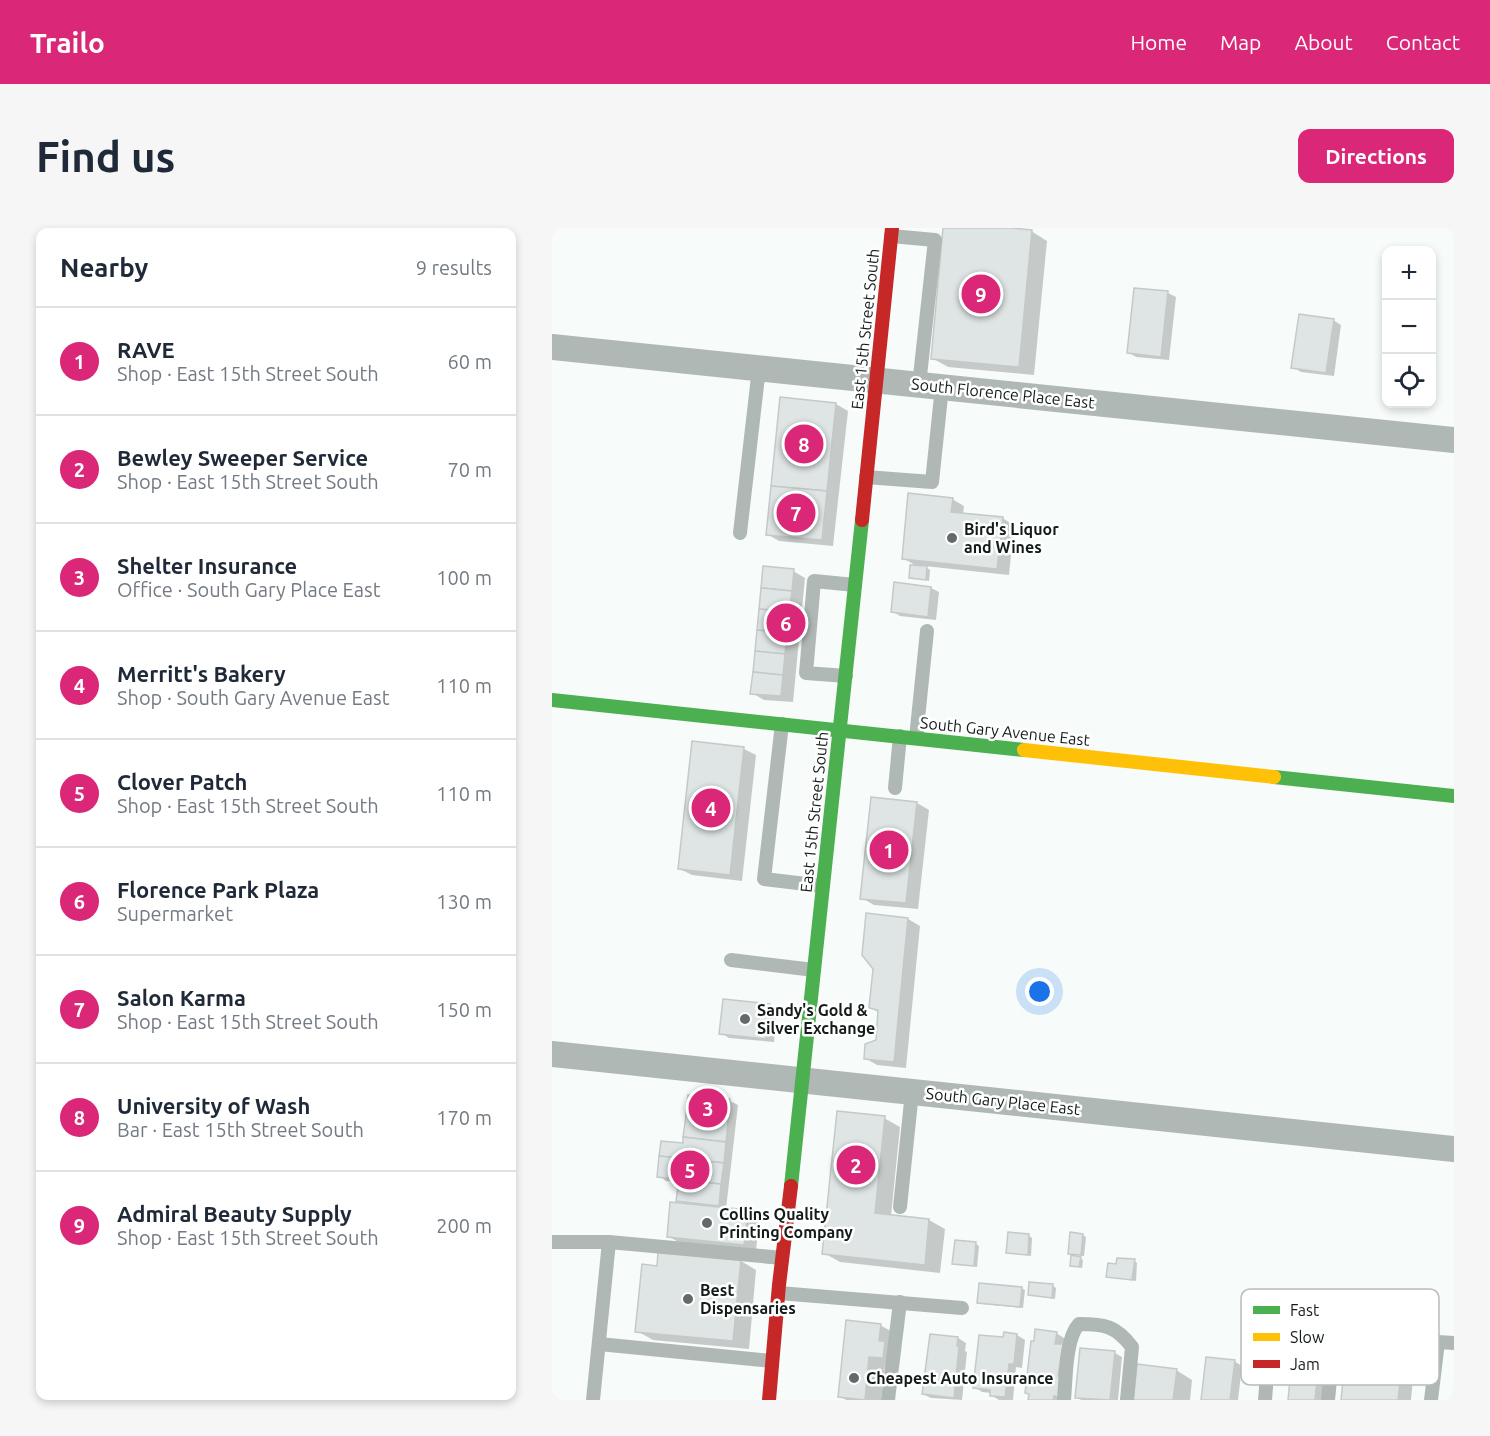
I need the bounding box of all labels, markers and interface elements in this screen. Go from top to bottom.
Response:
text: Trailo [30,27,105,58]
text: Home [1130,30,1187,54]
text: Map [1220,30,1261,54]
text: About [1294,30,1353,54]
text: Contact [1386,30,1460,54]
button: Directions [1298,129,1454,183]
text: Find us [36,133,175,180]
map controls [1382,246,1436,408]
button: + [1382,246,1436,300]
street label: East 15th Street South [848,248,882,410]
text: Nearby [60,253,148,282]
text: 9 results [416,256,492,279]
pin: 9 [962,272,1000,316]
button: − [1382,300,1436,354]
text: RAVE [117,337,175,362]
text: 1 [74,350,85,373]
text: 60 m [448,350,492,373]
button: locate [1382,354,1436,408]
text: Shop · East 15th Street South [117,362,379,385]
street label: South Florence Place East [910,374,1096,412]
pin: 8 [784,422,824,466]
text: Bewley Sweeper Service [117,445,368,470]
text: 2 [74,458,85,481]
text: 70 m [448,458,492,481]
text: Shop · East 15th Street South [117,470,379,493]
pin: 7 [776,490,816,536]
place label: Bird's Liquor and Wines [964,520,1059,556]
marker: Bird's Liquor and Wines [945,531,959,545]
text: Shelter Insurance [117,553,297,578]
text: 3 [74,566,85,589]
text: 100 m [436,566,492,589]
text: Office · South Gary Place East [117,578,381,601]
pin: 6 [766,600,806,646]
text: Merritt's Bakery [117,661,286,686]
text: 4 [74,674,85,697]
text: 110 m [436,674,492,697]
text: Shop · South Gary Avenue East [117,686,390,709]
street label: South Gary Avenue East [919,713,1091,749]
street label: East 15th Street South [797,731,831,893]
text: Clover Patch [117,769,248,794]
text: 5 [74,782,85,805]
text: 110 m [436,782,492,805]
pin: 4 [692,786,730,830]
text: Shop · East 15th Street South [117,794,379,817]
pin: 1 [870,828,908,872]
text: Florence Park Plaza [117,877,319,902]
text: 6 [74,890,85,913]
text: 130 m [436,890,492,913]
text: Supermarket [117,902,233,925]
your location [1025,977,1054,1006]
text: Salon Karma [117,985,246,1010]
text: 7 [74,998,85,1021]
text: 150 m [436,998,492,1021]
place label: Sandy's Gold & Silver Exchange [757,1001,875,1037]
text: Shop · East 15th Street South [117,1010,379,1033]
marker: Sandy's Gold & Silver Exchange [738,1012,752,1026]
street label: South Gary Place East [925,1084,1082,1118]
pin: 3 [688,1086,728,1130]
text: University of Wash [117,1093,310,1118]
text: 8 [74,1106,85,1129]
text: 170 m [436,1106,492,1129]
text: Bar · East 15th Street South [117,1118,364,1141]
pin: 2 [836,1142,876,1188]
pin: 5 [670,1148,710,1192]
text: Admiral Beauty Supply [117,1201,352,1226]
place label: Collins Quality Printing Company [719,1205,853,1241]
text: 9 [74,1214,85,1237]
text: 200 m [436,1214,492,1237]
marker: Collins Quality Printing Company [700,1216,714,1230]
text: Shop · East 15th Street South [117,1226,379,1249]
place label: Best Dispensaries [700,1281,796,1317]
legend [1241,1289,1439,1385]
marker: Best Dispensaries [681,1292,695,1306]
text: Fast [1290,1301,1320,1319]
text: Slow [1290,1328,1325,1346]
text: Jam [1290,1355,1320,1373]
place label: Cheapest Auto Insurance [866,1369,1054,1387]
marker: Cheapest Auto Insurance [847,1371,861,1385]

